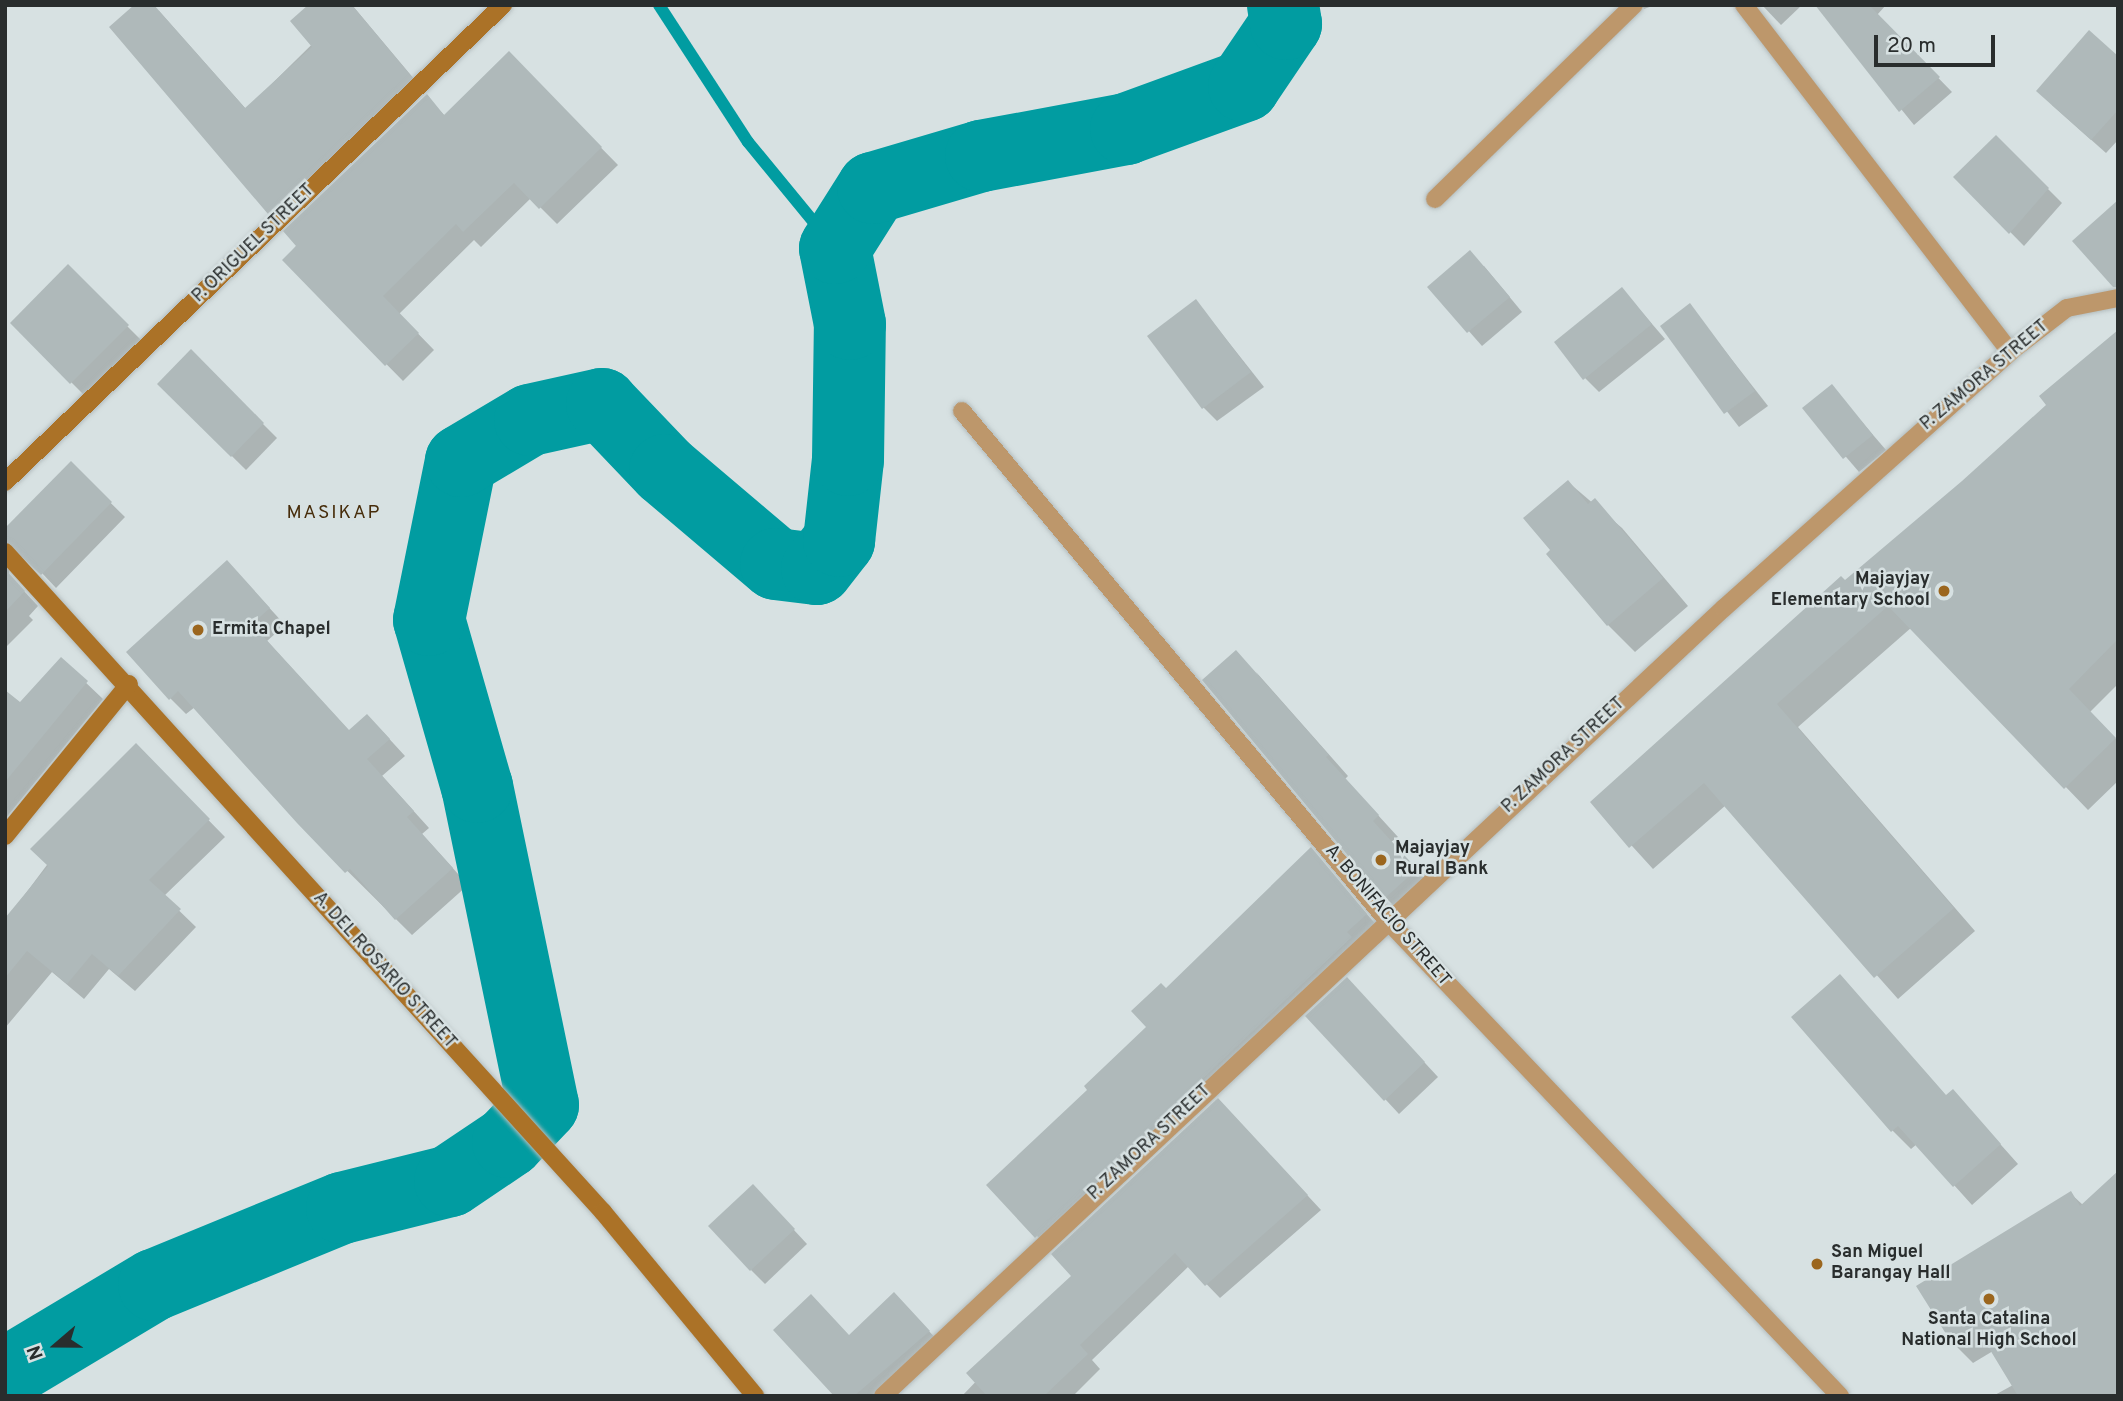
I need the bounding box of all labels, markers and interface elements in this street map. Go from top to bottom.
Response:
scale bar [1878,21,1999,65]
text: 20 m [1887,33,1936,60]
street label: P. ORIGUEL STREET [188,180,320,308]
street label: P. ZAMORA STREET [1916,316,2054,436]
district label: MASIKAP [287,503,381,525]
place label: Majayjay Elementary School [1771,570,1930,612]
marker: Majayjay Elementary School [1936,583,1952,599]
place label: Ermita Chapel [212,619,331,641]
marker: Ermita Chapel [190,622,206,638]
street label: P. ZAMORA STREET [1498,693,1630,819]
place label: Majayjay Rural Bank [1395,839,1488,882]
street label: A. BONIFACIO STREET [1320,841,1454,991]
marker: Majayjay Rural Bank [1373,852,1389,868]
street label: A. DEL ROSARIO STREET [308,888,460,1054]
street label: P. ZAMORA STREET [1084,1080,1216,1206]
place label: San Miguel Barangay Hall [1831,1243,1950,1286]
marker: San Miguel Barangay Hall [1809,1256,1825,1272]
marker: Santa Catalina National High School [1981,1291,1997,1307]
north arrow [21,1310,91,1380]
place label: Santa Catalina National High School [1901,1310,2077,1352]
text: N [23,1342,50,1363]

